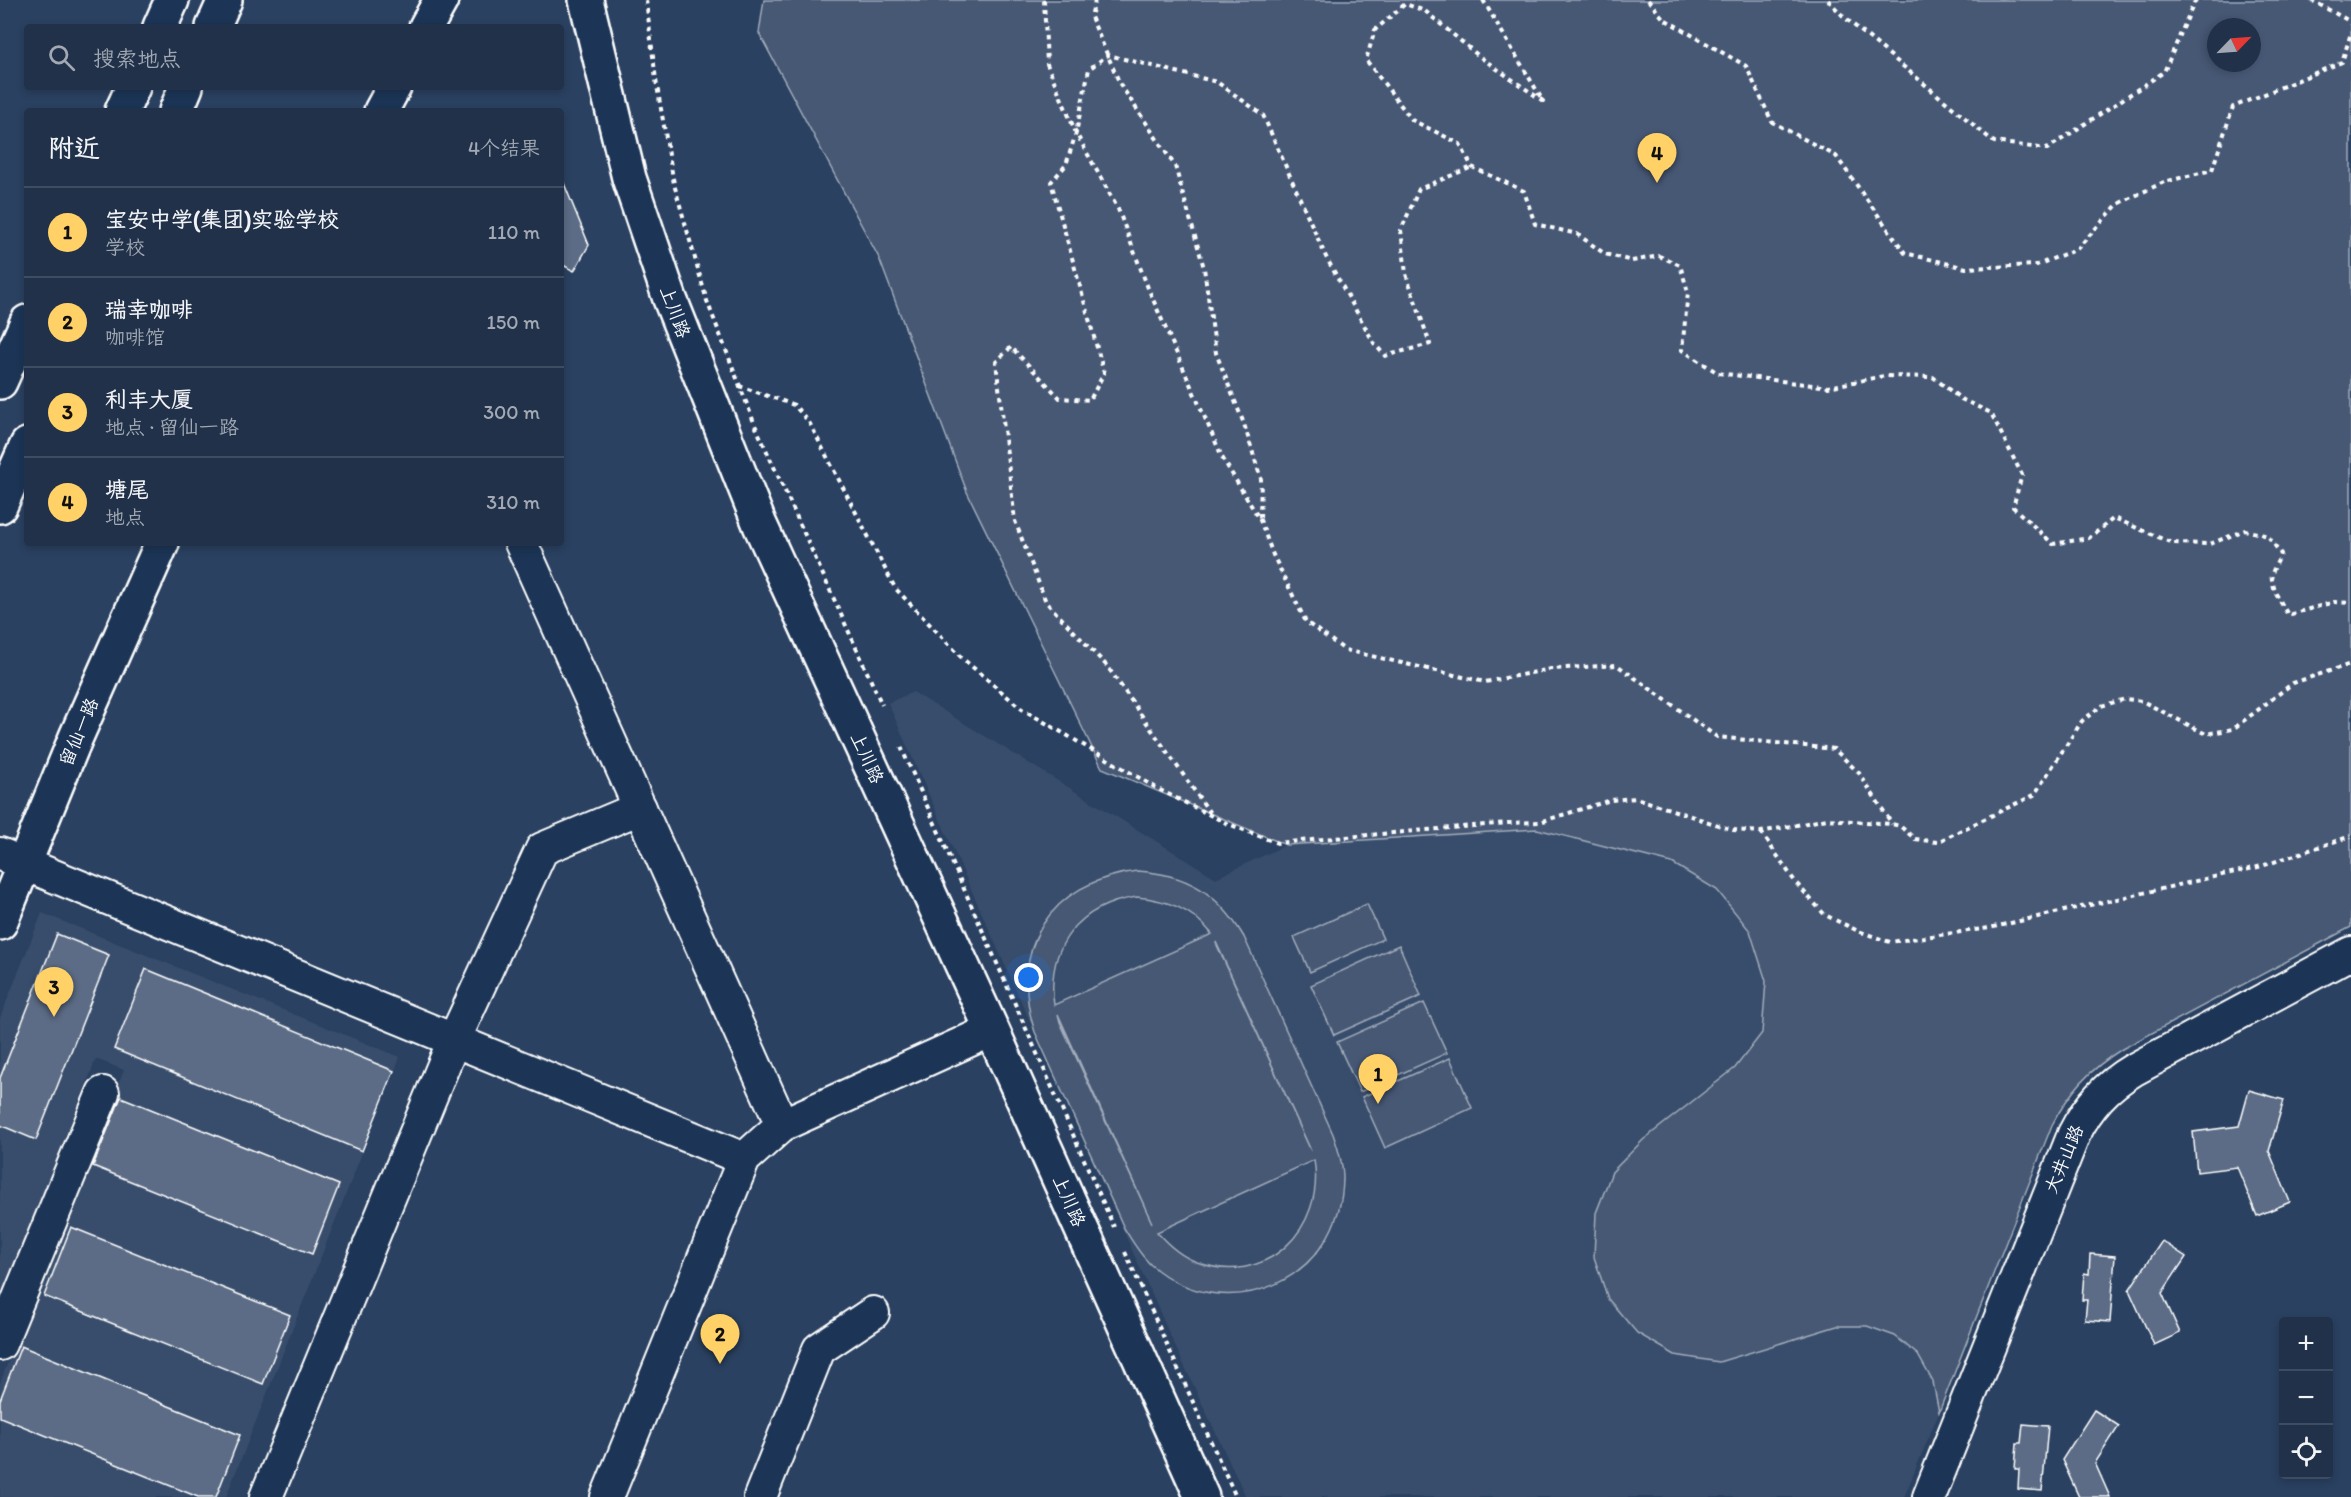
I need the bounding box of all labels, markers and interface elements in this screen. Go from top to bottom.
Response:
north arrow [2207,18,2261,72]
search box [24,24,564,90]
icon: search [45,41,78,74]
text: 搜索地点 [93,45,181,72]
text: 附近 [48,132,100,164]
pin: 4 [1638,134,1676,183]
text: 4个结果 [468,136,540,160]
text: 宝安中学(集团)实验学校 [105,206,339,233]
text: 1 [63,220,72,244]
text: 110 m [488,220,540,244]
text: 学校 [105,235,145,259]
street label: 上川路 [655,283,695,341]
text: 瑞幸咖啡 [105,296,193,323]
text: 2 [62,310,73,334]
text: 150 m [487,310,540,334]
text: 咖啡馆 [105,325,165,349]
text: 利丰大厦 [105,386,193,413]
text: 3 [62,400,73,424]
text: 300 m [483,400,540,424]
text: 地点 · 留仙一路 [105,415,239,439]
text: 塘尾 [105,476,149,503]
text: 4 [61,490,74,514]
text: 310 m [486,490,540,514]
text: 地点 [105,505,145,529]
street label: 留仙一路 [55,695,103,769]
street label: 上川路 [846,729,888,787]
your location [1014,963,1043,992]
pin: 3 [34,968,74,1017]
pin: 1 [1358,1054,1398,1104]
street label: 大井山路 [2040,1122,2088,1196]
street label: 上川路 [1048,1172,1090,1230]
pin: 2 [700,1314,740,1364]
map controls [2279,1317,2333,1479]
button: + [2279,1317,2333,1371]
button: − [2279,1371,2333,1425]
button: locate [2279,1425,2333,1479]

